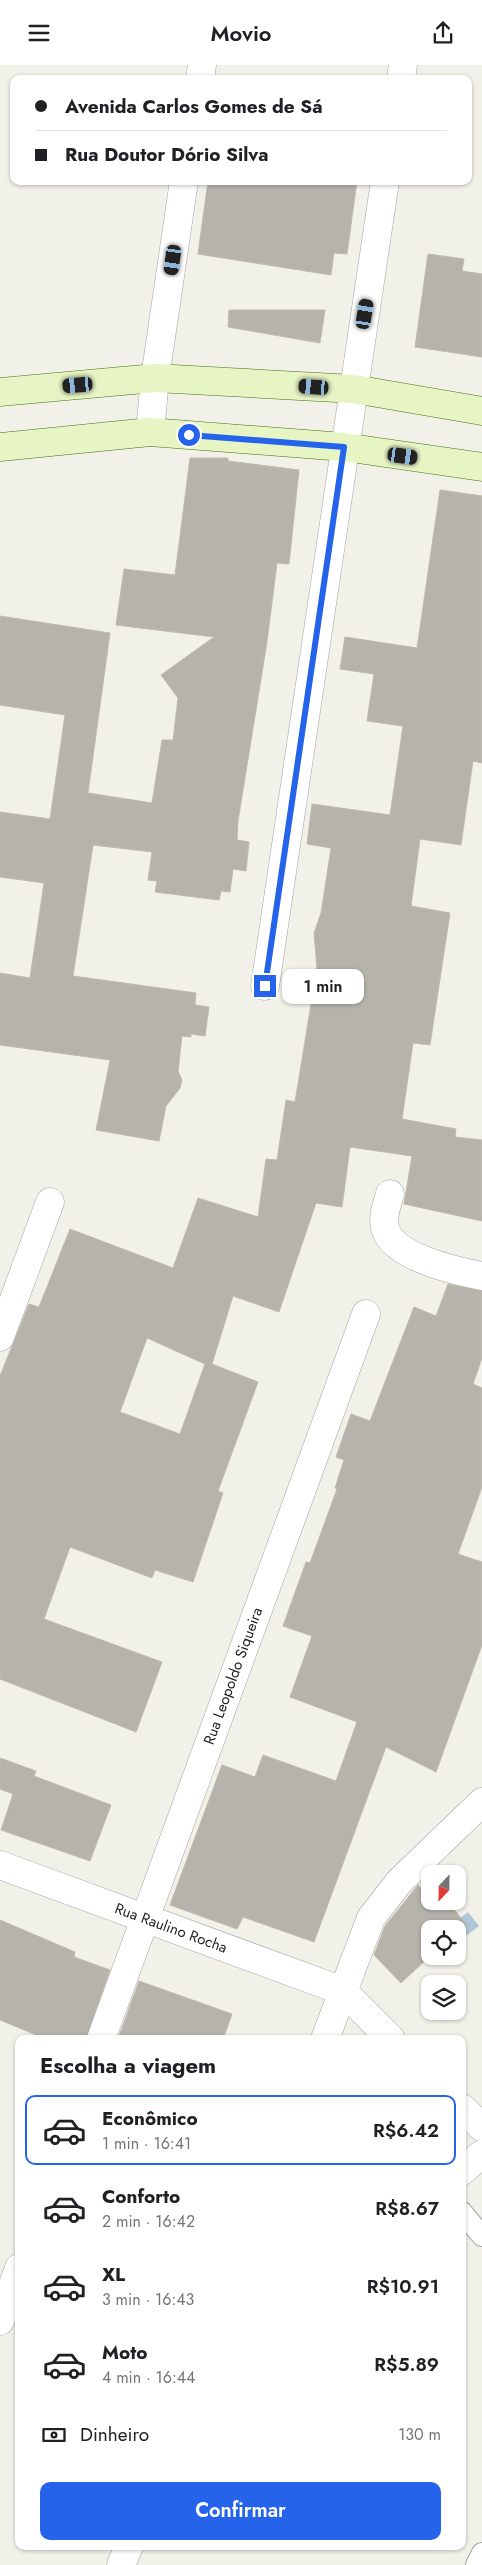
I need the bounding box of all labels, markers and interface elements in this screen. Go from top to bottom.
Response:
text: Movio [210,17,272,49]
icon: menu [25,19,53,47]
icon: share [429,19,457,47]
text: Avenida Carlos Gomes de Sá [65,93,323,120]
text: Rua Doutor Dório Silva [65,141,269,168]
car [163,244,182,276]
car [355,298,374,330]
car [62,376,93,394]
car [298,378,329,396]
route start [178,424,200,446]
car [387,446,418,466]
callout: 1 min [282,969,365,1003]
route end [254,975,276,997]
text: 1 min [304,975,342,998]
street label: Rua Leopoldo Siqueira [198,1604,268,1748]
north arrow [421,1865,466,1910]
map controls [421,1865,466,2020]
street label: Rua Raulino Rocha [112,1897,230,1959]
button: locate [421,1920,466,1965]
button: layers [421,1975,466,2020]
text: Escolha a viagem [40,2049,216,2081]
text: Econômico [102,2105,198,2132]
icon: car [42,2108,87,2153]
text: R$6.42 [373,2117,439,2144]
text: 1 min · 16:41 [102,2132,191,2155]
text: Conforto [102,2183,180,2210]
icon: car [42,2186,87,2231]
text: R$8.67 [375,2195,439,2222]
text: 2 min · 16:42 [102,2210,195,2233]
text: XL [102,2261,125,2288]
icon: car [42,2264,87,2309]
text: R$10.91 [367,2273,439,2300]
text: 3 min · 16:43 [102,2288,194,2311]
text: Moto [102,2339,147,2366]
icon: car [42,2342,87,2387]
text: R$5.89 [374,2351,439,2378]
text: 4 min · 16:44 [102,2366,195,2389]
icon: cash [40,2421,68,2449]
text: Dinheiro [80,2421,149,2448]
text: 130 m [398,2423,441,2446]
button: Confirmar [40,2482,441,2540]

